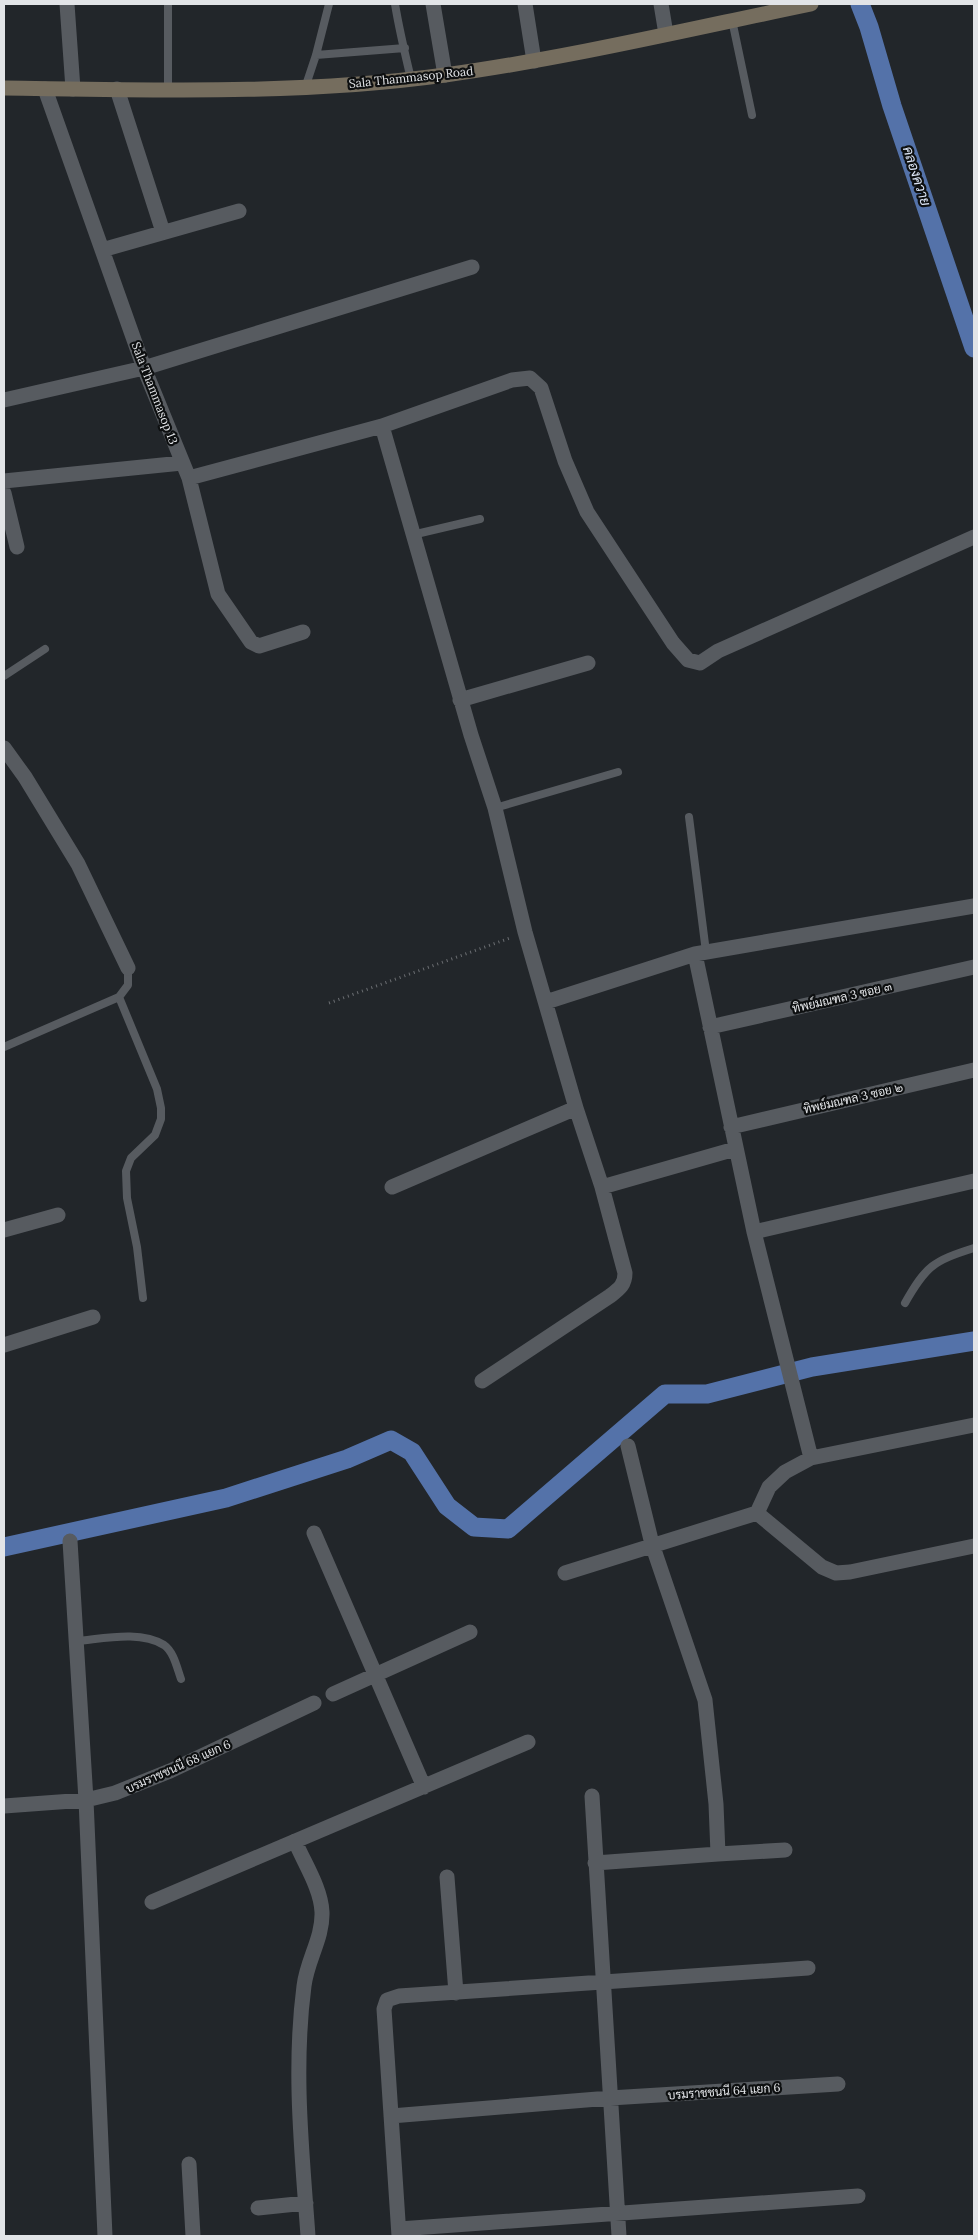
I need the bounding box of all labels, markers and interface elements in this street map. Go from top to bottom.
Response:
street label: Sala Thammasop Road [348,63,474,91]
water label: คลองควาย [899,144,935,208]
street label: Sala Thammasop 13 [129,340,182,447]
street label: ทิพย์มณฑล 3 ซอย ๓ [791,978,893,1016]
street label: ทิพย์มณฑล 3 ซอย ๒ [802,1079,904,1117]
street label: บรมราชชนนี 68 แยก 6 [123,1736,233,1796]
street label: บรมราชชนนี 64 แยก 6 [667,2080,781,2102]

